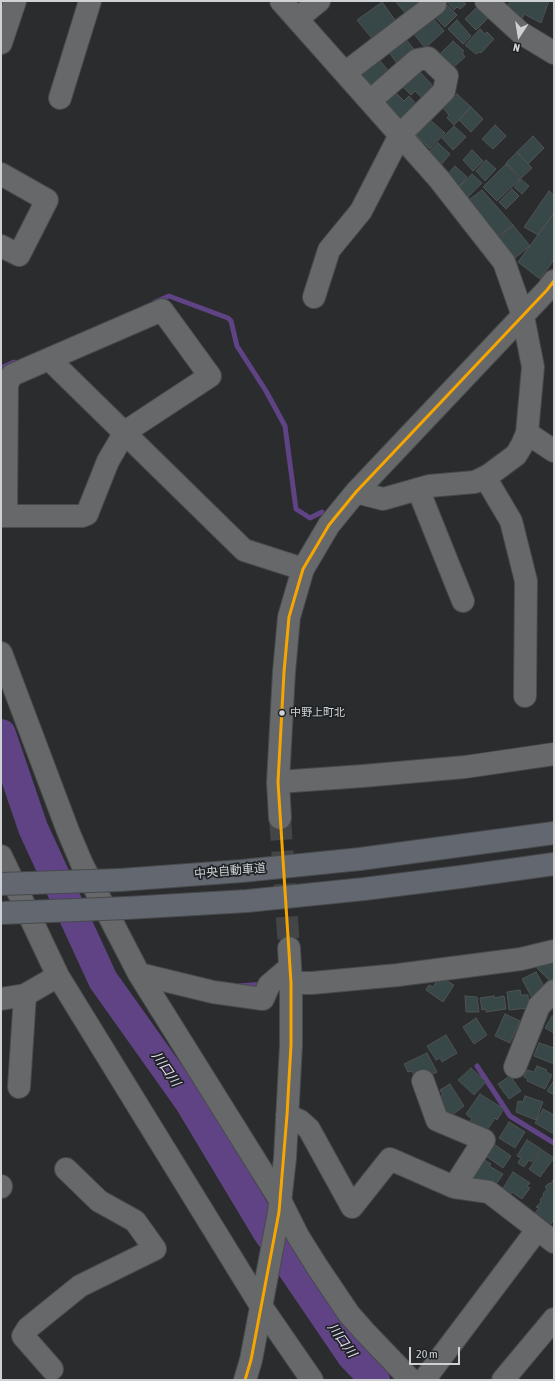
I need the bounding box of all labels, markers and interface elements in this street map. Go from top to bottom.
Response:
north arrow [499,16,539,56]
text: N [512,41,521,54]
place label: 中野上町北 [290,706,345,720]
marker: 中野上町北 [277,708,287,718]
street label: 中央自動車道 [194,861,266,881]
water label: 川口川 [148,1049,184,1089]
water label: 川口川 [324,1320,360,1360]
scale bar [411,1339,462,1365]
text: 20 m [416,1347,438,1361]

